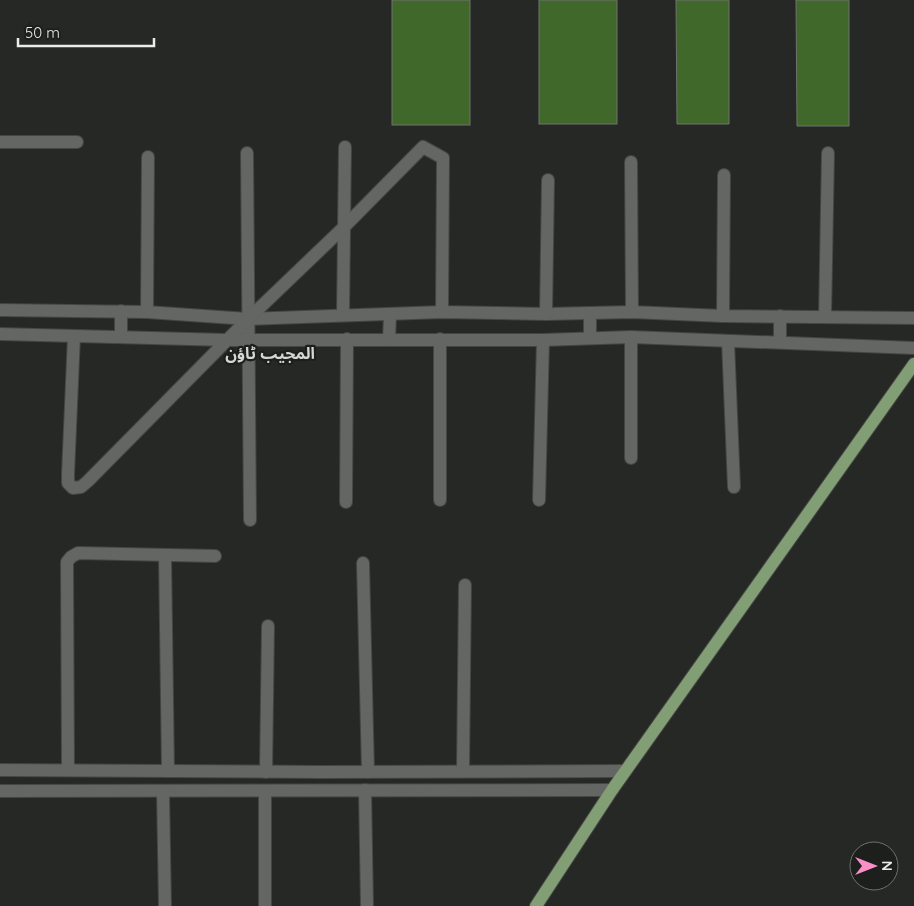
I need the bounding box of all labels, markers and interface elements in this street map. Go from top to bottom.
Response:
scale bar [18,15,154,47]
text: 50 m [25,23,60,42]
district label: المجیب ٹاؤن [225,343,315,363]
north arrow [849,841,899,891]
text: N [878,861,896,871]

